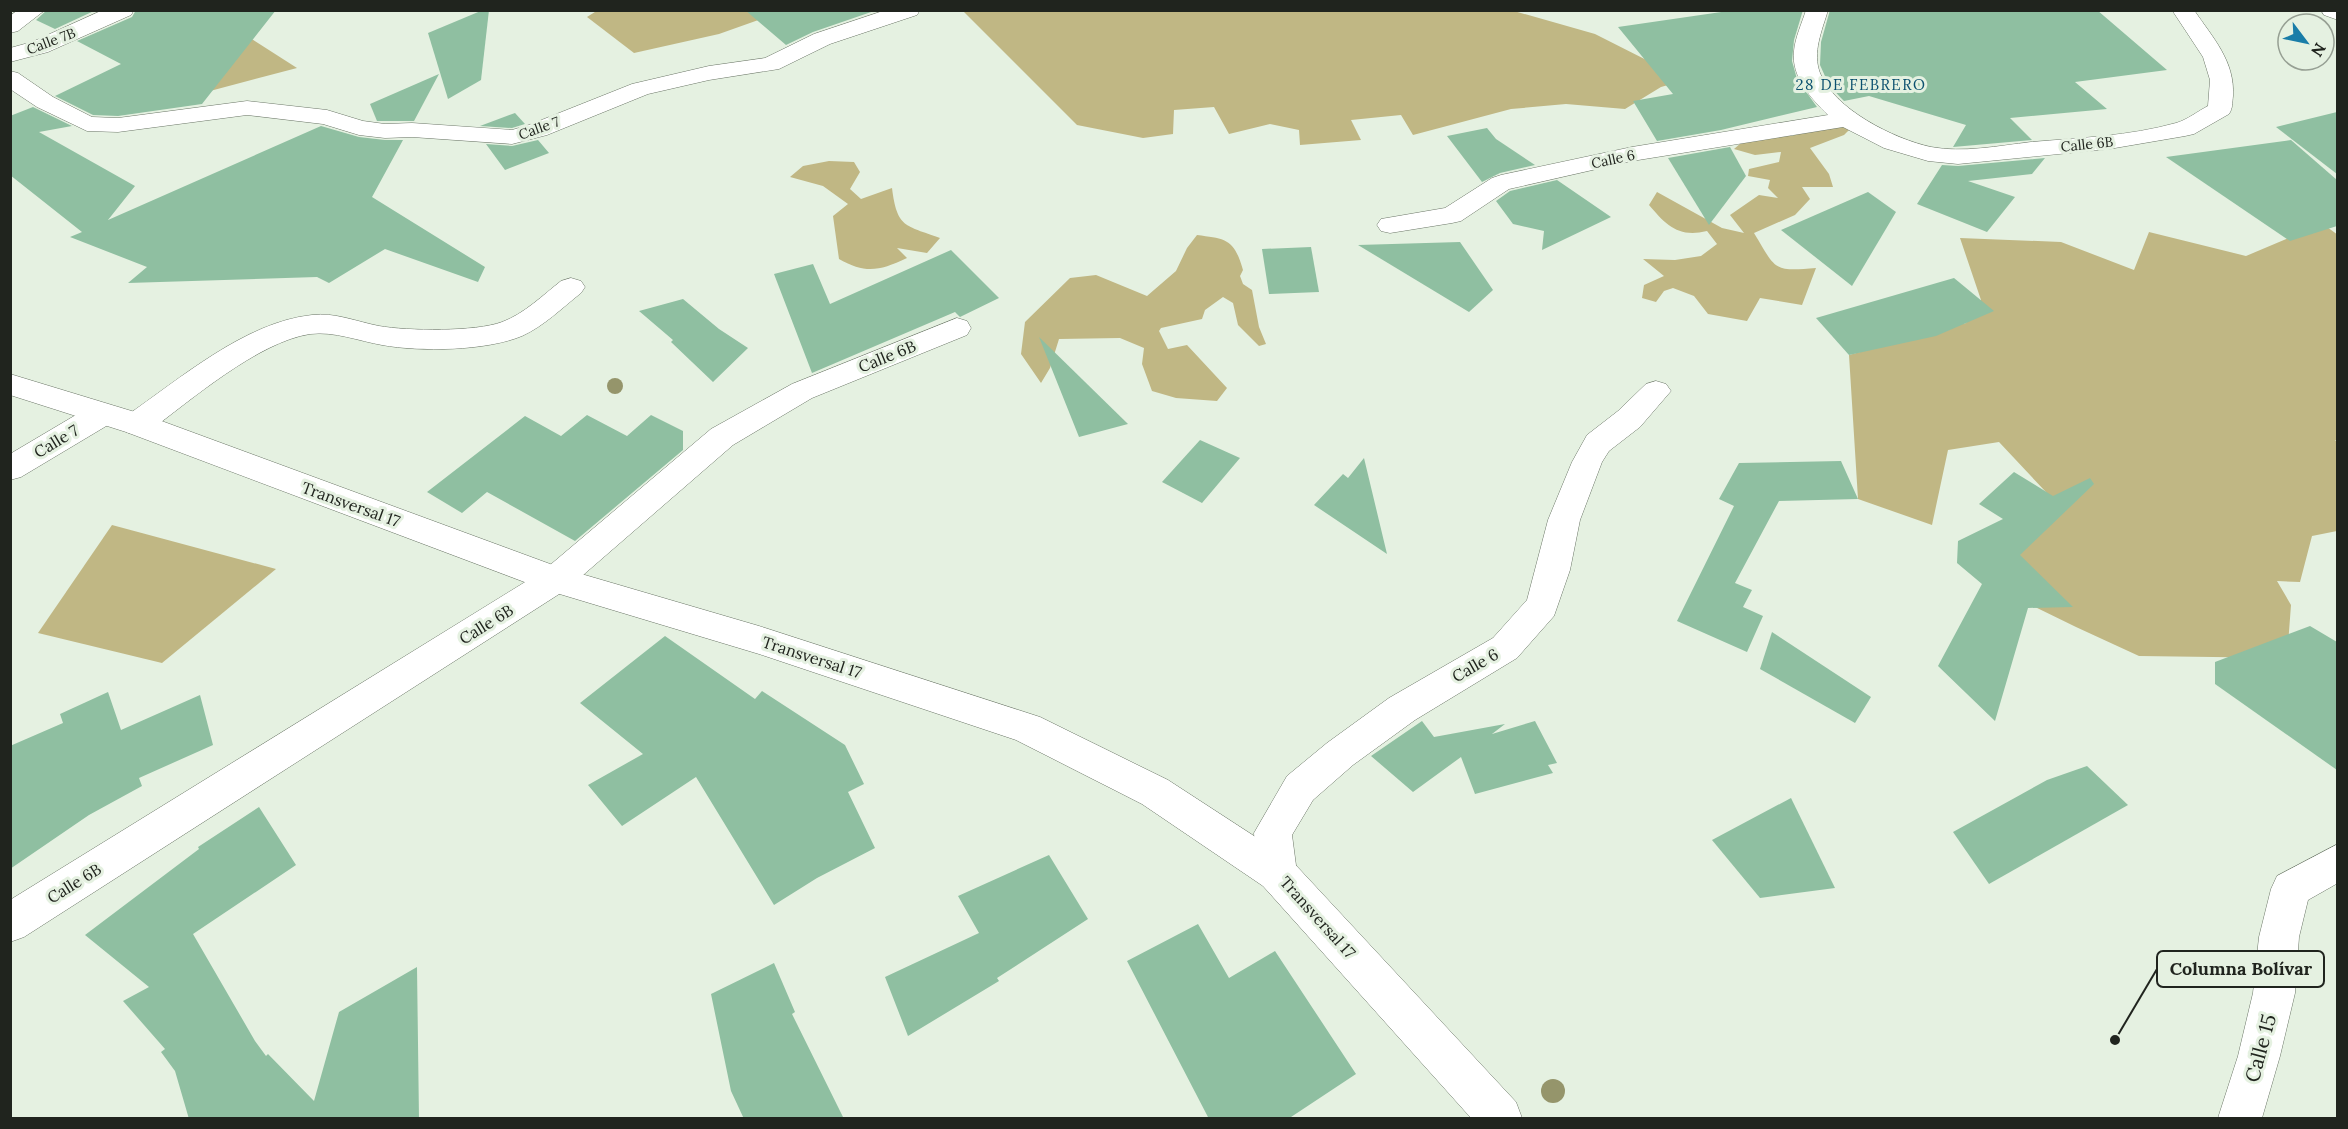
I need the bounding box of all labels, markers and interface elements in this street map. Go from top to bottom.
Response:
north arrow [2276,12,2336,72]
street label: Calle 7B [24,23,78,59]
text: N [2307,39,2330,60]
district label: 28 DE FEBRERO [1795,75,1927,94]
street label: Calle 7 [516,112,562,144]
street label: Calle 6B [2060,132,2114,156]
street label: Calle 6 [1590,146,1636,172]
street label: Calle 6B [855,335,919,377]
street label: Calle 7 [30,420,82,462]
street label: Transversal 17 [299,477,404,531]
street label: Calle 6B [455,600,517,648]
street label: Transversal 17 [760,632,865,683]
street label: Calle 6 [1448,644,1502,686]
street label: Calle 6B [43,859,105,907]
street label: Transversal 17 [1276,872,1360,963]
callout: Columna Bolívar [2157,951,2324,987]
text: Columna Bolívar [2170,957,2313,980]
street label: Calle 15 [2239,1011,2281,1085]

